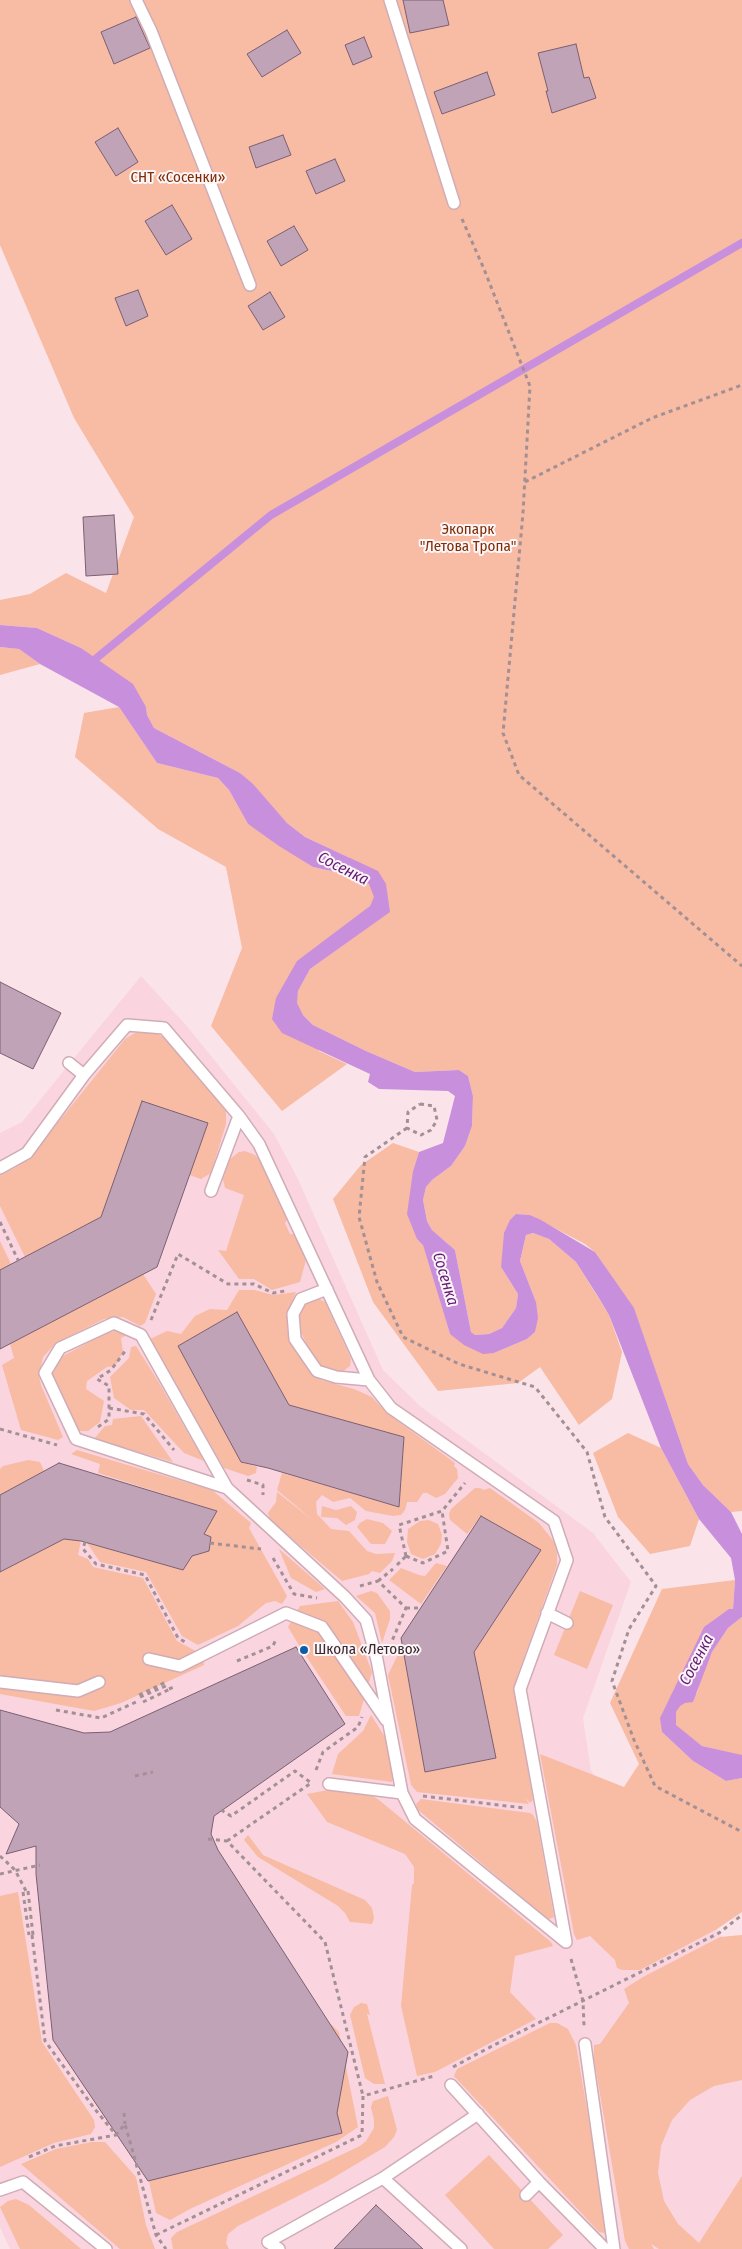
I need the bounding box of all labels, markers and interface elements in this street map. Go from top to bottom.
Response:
park label: СНТ «Сосенки» [130,169,226,187]
park label: Экопарк "Летова Тропа" [420,521,516,556]
water label: Сосенка [314,848,372,890]
water label: Сосенка [428,1250,462,1308]
water label: Сосенка [676,1631,718,1689]
place label: Школа «Летово» [314,1641,420,1659]
marker: Школа «Летово» [298,1644,310,1656]

